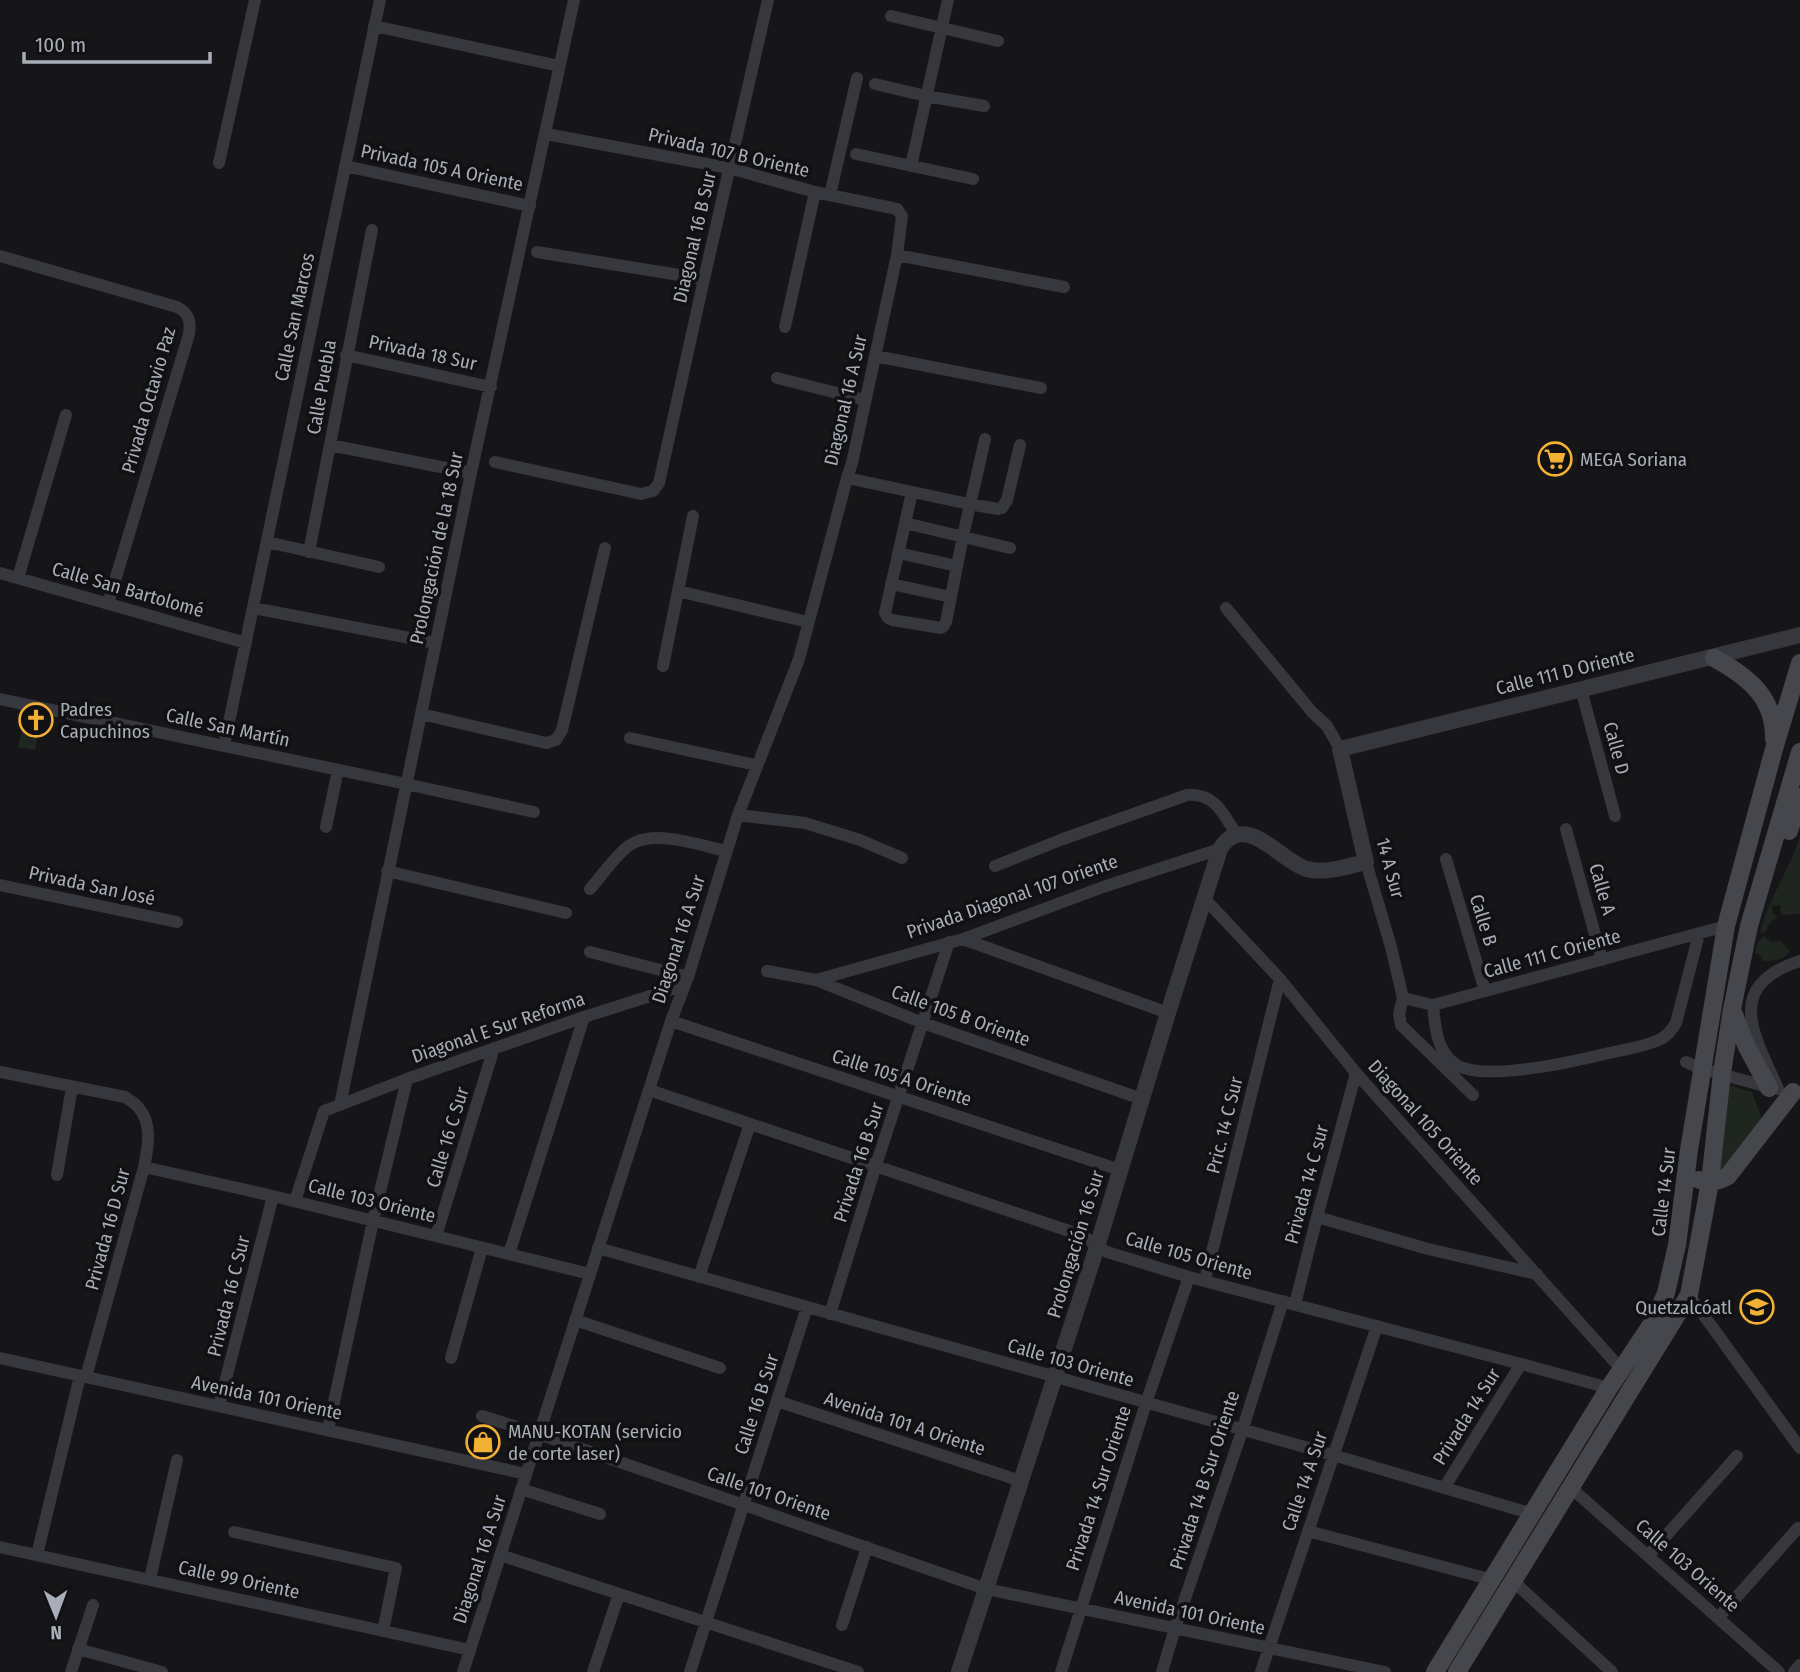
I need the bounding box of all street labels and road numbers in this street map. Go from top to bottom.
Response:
street label: Privada 107 B Oriente [646,123,812,182]
street label: Privada 105 A Oriente [359,139,525,196]
street label: Diagonal 16 B Sur [668,169,721,305]
street label: Calle San Marcos [270,251,319,383]
street label: Privada Octavio Paz [117,324,180,476]
street label: Privada 18 Sur [367,330,479,375]
street label: Diagonal 16 A Sur [819,332,872,468]
street label: Calle Puebla [302,338,341,436]
street label: Prolongación de la 18 Sur [405,450,468,646]
street label: Calle San Bartolomé [49,557,206,622]
street label: Calle 111 D Oriente [1493,643,1637,700]
street label: Calle San Martín [164,703,292,752]
street label: Calle D [1598,719,1635,777]
street label: 14 A Sur [1371,835,1410,901]
street label: Privada Diagonal 107 Oriente [904,849,1121,943]
street label: Privada San José [27,861,157,910]
street label: Calle A [1584,861,1621,917]
street label: Diagonal 16 A Sur [647,872,710,1006]
street label: Calle B [1465,892,1502,949]
street label: Calle 111 C Oriente [1481,924,1623,983]
street label: Calle 105 B Oriente [888,980,1033,1051]
street label: Diagonal E Sur Reforma [409,987,588,1068]
street label: Calle 105 A Oriente [829,1044,975,1111]
street label: Diagonal 105 Oriente [1363,1055,1488,1190]
street label: Pric. 14 C Sur [1201,1074,1248,1176]
street label: Calle 16 C Sur [421,1084,474,1190]
street label: Privada 16 B Sur [828,1099,889,1225]
street label: Privada 14 C sur [1280,1122,1334,1246]
street label: Calle 14 Sur [1647,1146,1680,1238]
street label: Privada 16 D Sur [80,1165,135,1293]
street label: Prolongación 16 Sur [1042,1167,1109,1321]
street label: Calle 103 Oriente [306,1174,438,1227]
street label: Calle 105 Oriente [1123,1226,1255,1285]
street label: Privada 16 C Sur [202,1233,255,1359]
street label: Calle 103 Oriente [1005,1333,1137,1392]
street label: Calle 16 B Sur [729,1351,784,1457]
street label: Privada 14 Sur [1428,1363,1505,1469]
street label: Avenida 101 Oriente [190,1370,344,1425]
street label: Avenida 101 A Oriente [822,1387,988,1460]
street label: Privada 14 B Sur Oriente [1165,1388,1244,1573]
street label: Privada 14 Sur Oriente [1061,1403,1136,1574]
street label: Calle 14 A Sur [1277,1428,1332,1534]
street label: Calle 101 Oriente [704,1462,834,1525]
street label: Diagonal 16 A Sur [448,1492,511,1626]
street label: Calle 103 Oriente [1631,1514,1744,1617]
street label: Calle 99 Oriente [176,1555,302,1604]
street label: Avenida 101 Oriente [1113,1585,1267,1640]

